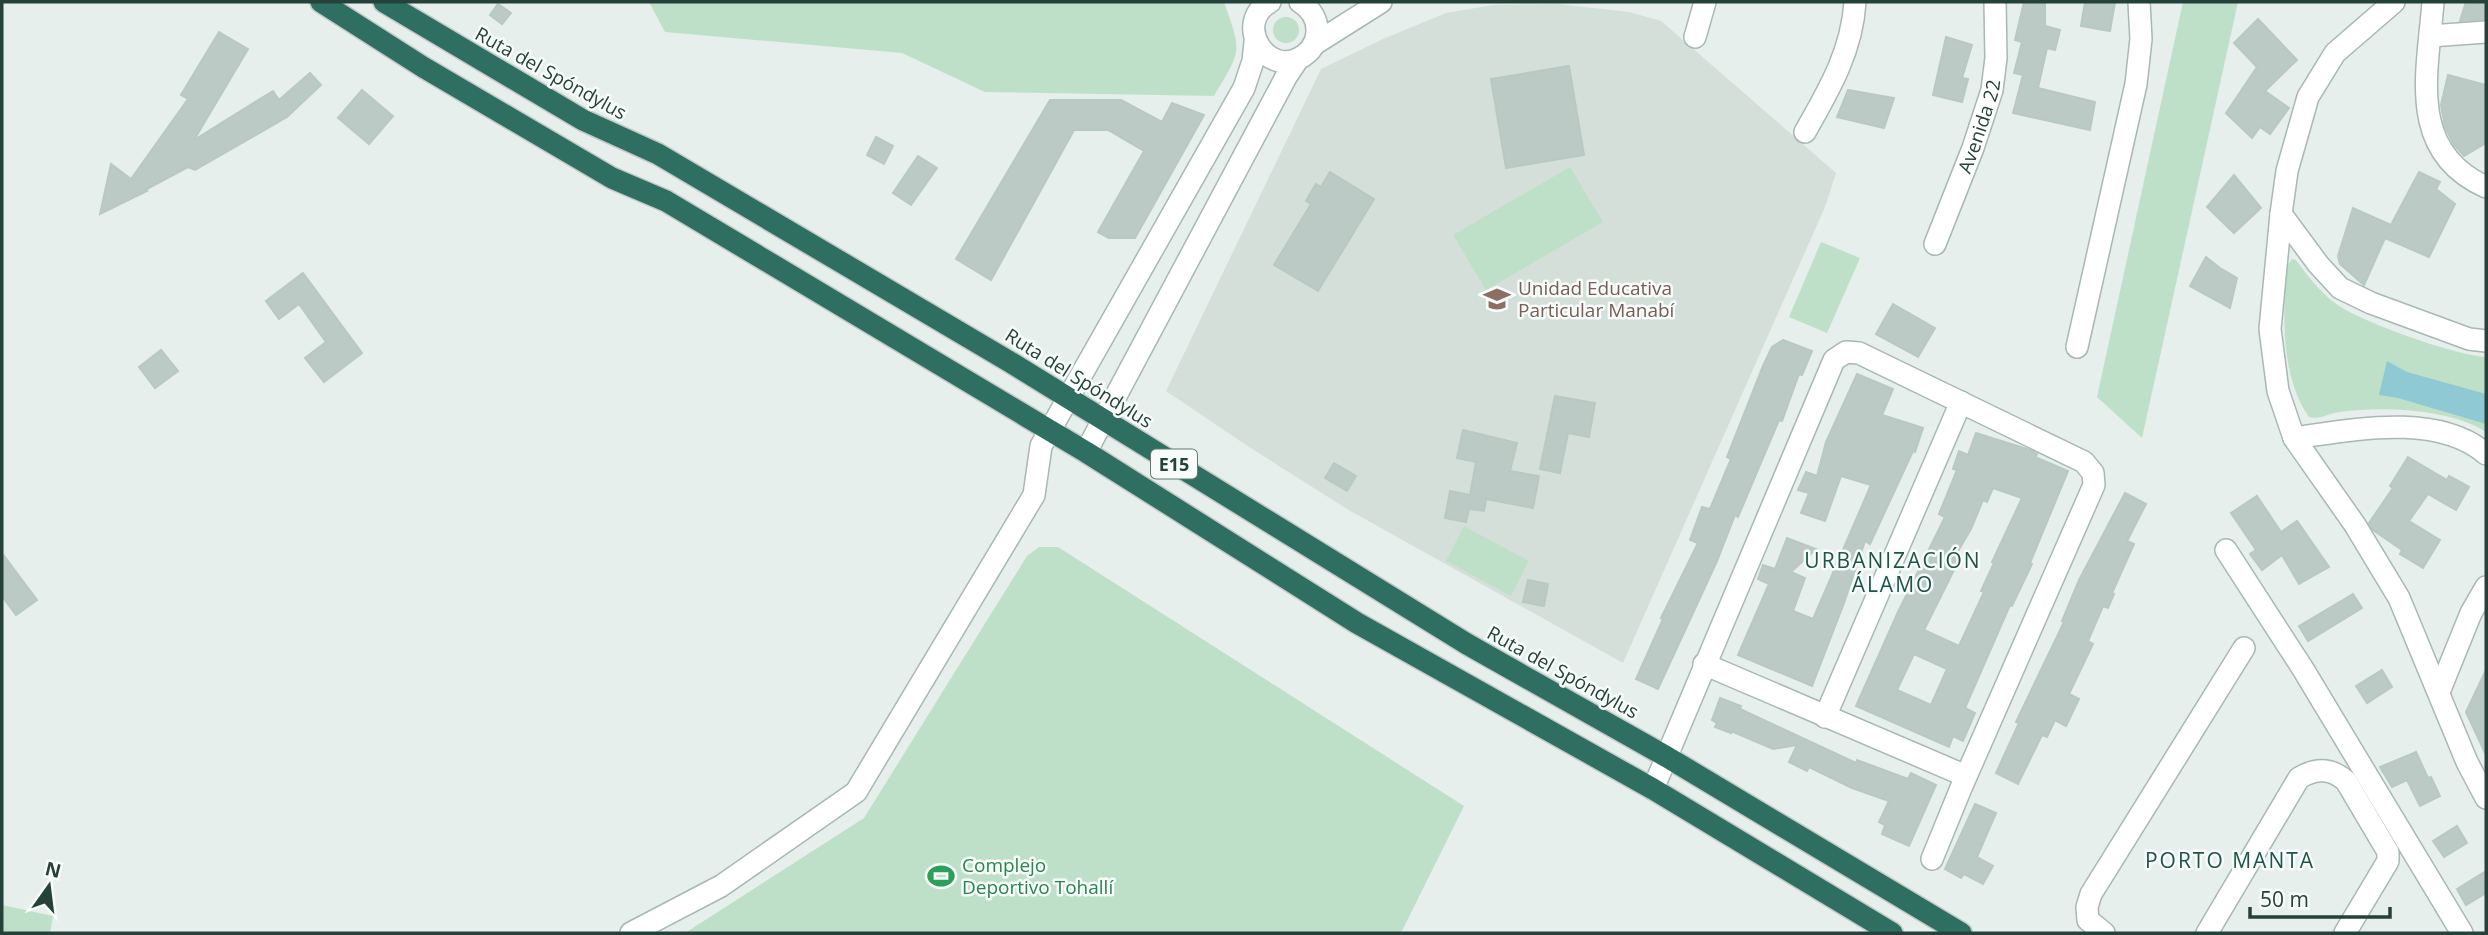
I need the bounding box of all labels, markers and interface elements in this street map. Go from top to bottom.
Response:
street label: Ruta del Spóndylus [471,21,631,125]
street label: Avenida 22 [1951,78,2006,177]
place label: Unidad Educativa Particular Manabí [1518,275,1676,323]
school or university icon: Unidad Educativa Particular Manabí [1482,284,1512,314]
street label: Ruta del Spóndylus [1000,322,1158,434]
road number: E15 [1151,450,1197,478]
district label: URBANIZACIÓN ÁLAMO [1804,546,1982,598]
street label: Ruta del Spóndylus [1483,620,1643,724]
district label: PORTO MANTA [2145,846,2315,874]
north arrow [14,851,84,921]
place label: Complejo Deportivo Tohallí [962,852,1114,900]
text: N [42,855,64,884]
sports icon: Complejo Deportivo Tohallí [926,861,956,891]
scale bar [2250,876,2390,920]
text: 50 m [2260,885,2309,913]

